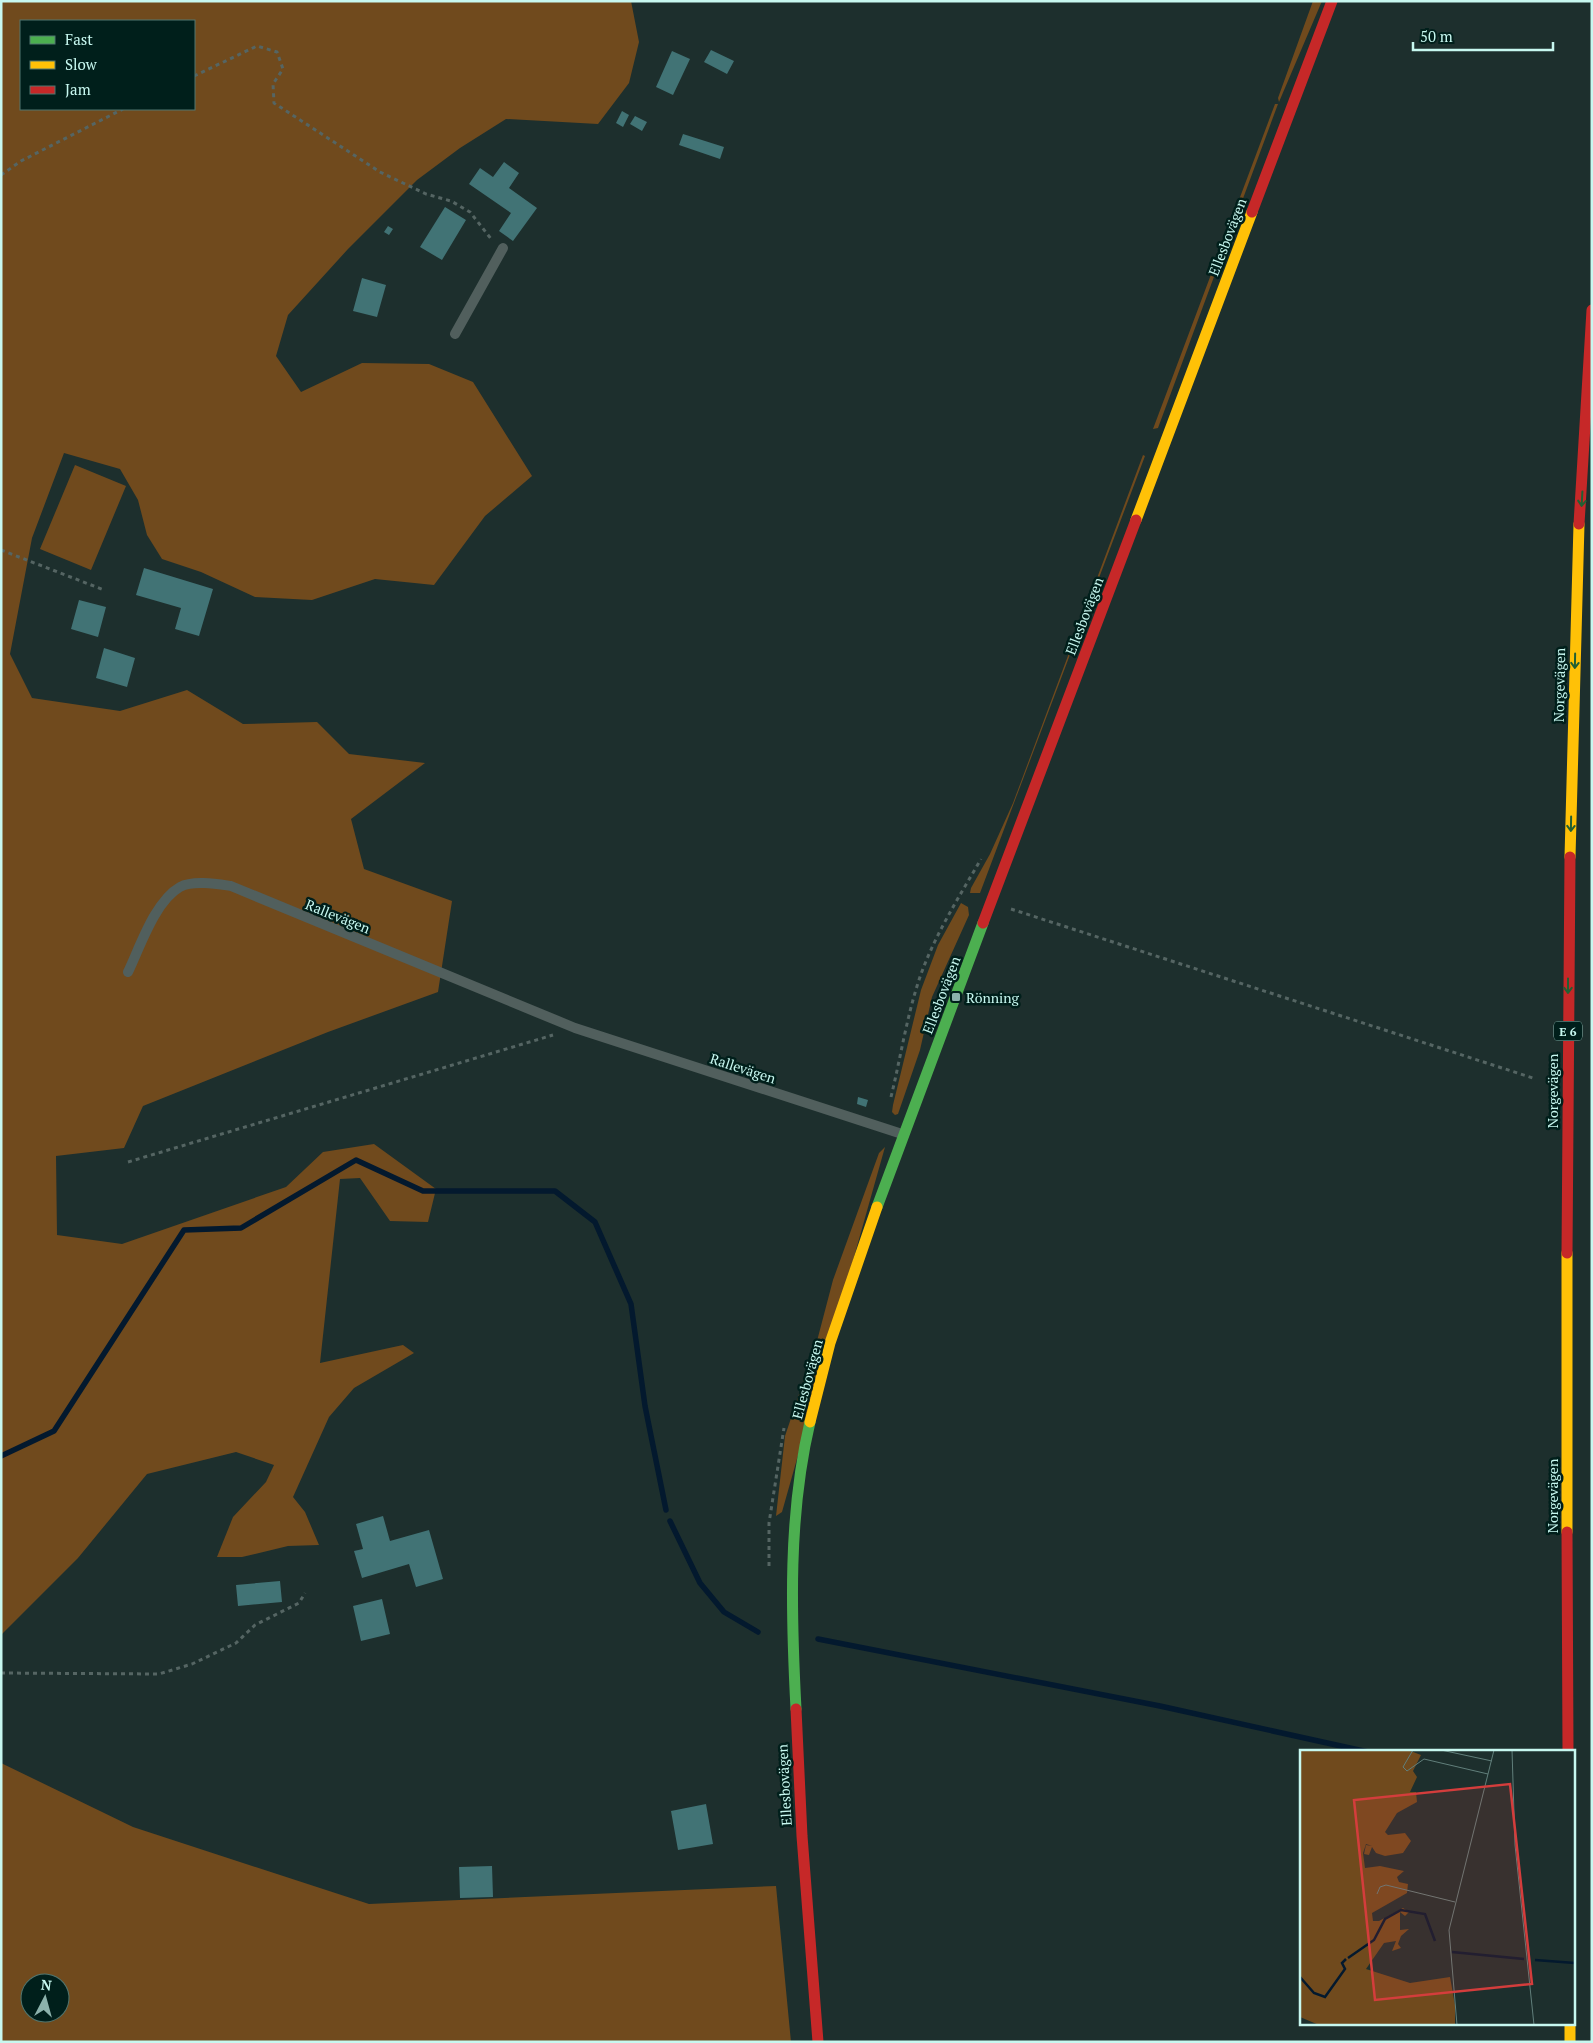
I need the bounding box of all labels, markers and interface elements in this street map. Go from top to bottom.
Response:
legend [20,20,195,110]
scale bar [1413,20,1553,52]
text: 50 m [1420,26,1453,46]
text: Fast [65,29,93,49]
text: Slow [65,54,98,74]
text: Jam [65,79,91,99]
street label: Ellesbovägen [1203,195,1251,279]
one-way arrow [1577,490,1586,506]
street label: Ellesbovägen [1060,574,1108,658]
street label: Norgevägen [1549,647,1569,722]
one-way arrow [1570,653,1579,669]
one-way arrow [1566,815,1576,831]
street label: Rallevägen [303,894,374,938]
street label: Ellesbovägen [917,953,965,1037]
one-way arrow [1563,978,1573,994]
place label: Rönning [966,988,1020,1007]
marker: Rönning [950,991,962,1003]
road number: E 6 [1554,1021,1582,1040]
street label: Rallevägen [708,1048,779,1088]
street label: Norgevägen [1543,1053,1562,1128]
street label: Ellesbovägen [787,1336,827,1421]
street label: Norgevägen [1543,1458,1562,1533]
street label: Ellesbovägen [772,1743,796,1826]
inset map [1300,1750,1576,2026]
north arrow [20,1973,70,2023]
text: N [40,1975,53,1995]

